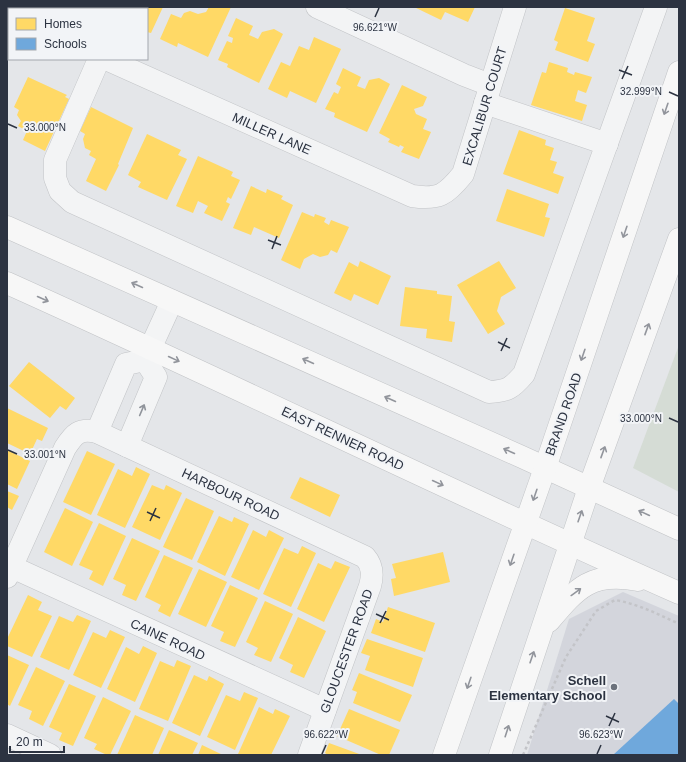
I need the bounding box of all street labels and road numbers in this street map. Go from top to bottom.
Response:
street label: EXCALIBUR COURT [459,45,510,167]
street label: MILLER LANE [230,109,314,158]
street label: BRAND ROAD [542,371,585,458]
street label: EAST RENNER ROAD [279,403,406,473]
street label: HARBOUR ROAD [179,465,282,524]
street label: GLOUCESTER ROAD [317,587,376,715]
street label: CAINE ROAD [128,616,208,663]

